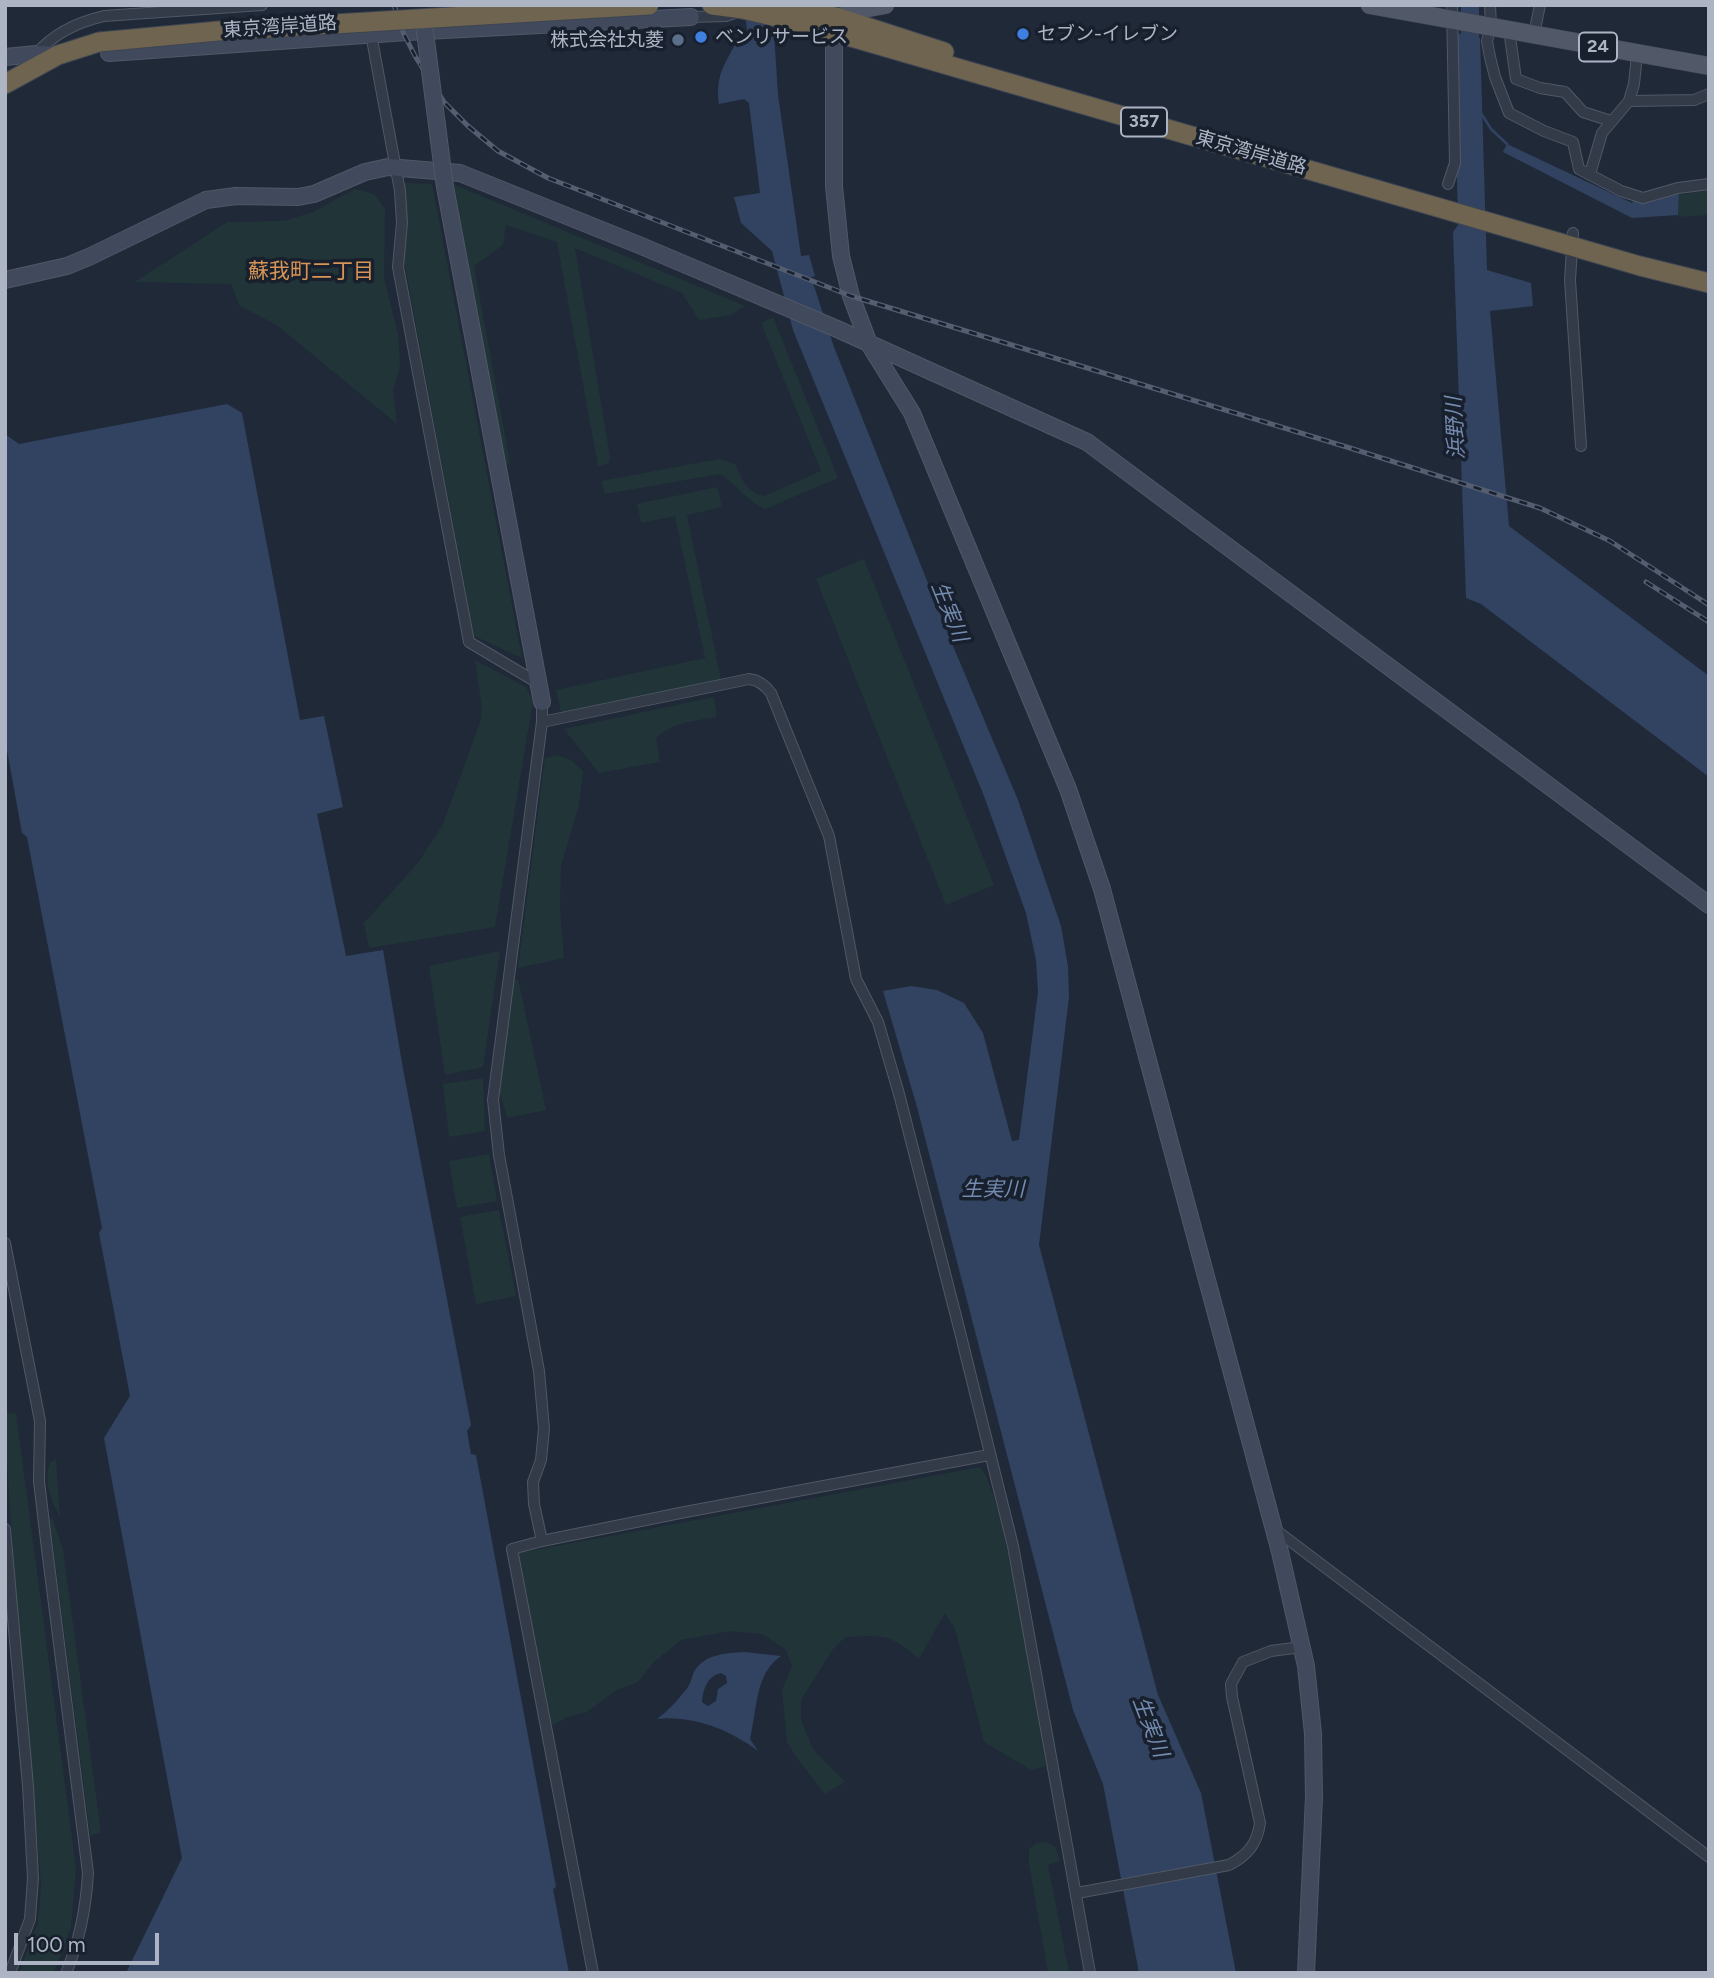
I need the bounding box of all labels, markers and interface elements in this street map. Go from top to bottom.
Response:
street label: 東京湾岸道路 [222,12,338,42]
place label: セブン-イレブン [1037,23,1178,45]
place label: ベンリサービス [715,26,848,48]
marker: セブン-イレブン [1015,26,1031,42]
place label: 株式会社丸菱 [550,29,664,51]
marker: ベンリサービス [693,29,709,45]
marker: 株式会社丸菱 [670,32,686,48]
road number: 24 [1579,32,1617,62]
road number: 357 [1121,107,1167,136]
street label: 東京湾岸道路 [1193,126,1309,180]
district label: 蘇我町二丁目 [248,259,374,285]
water label: 浜野川 [1442,396,1470,460]
water label: 生実川 [926,578,972,646]
water label: 生実川 [962,1177,1024,1203]
water label: 生実川 [1127,1693,1173,1761]
scale bar [18,1918,163,1962]
text: 100 m [27,1932,86,1957]

